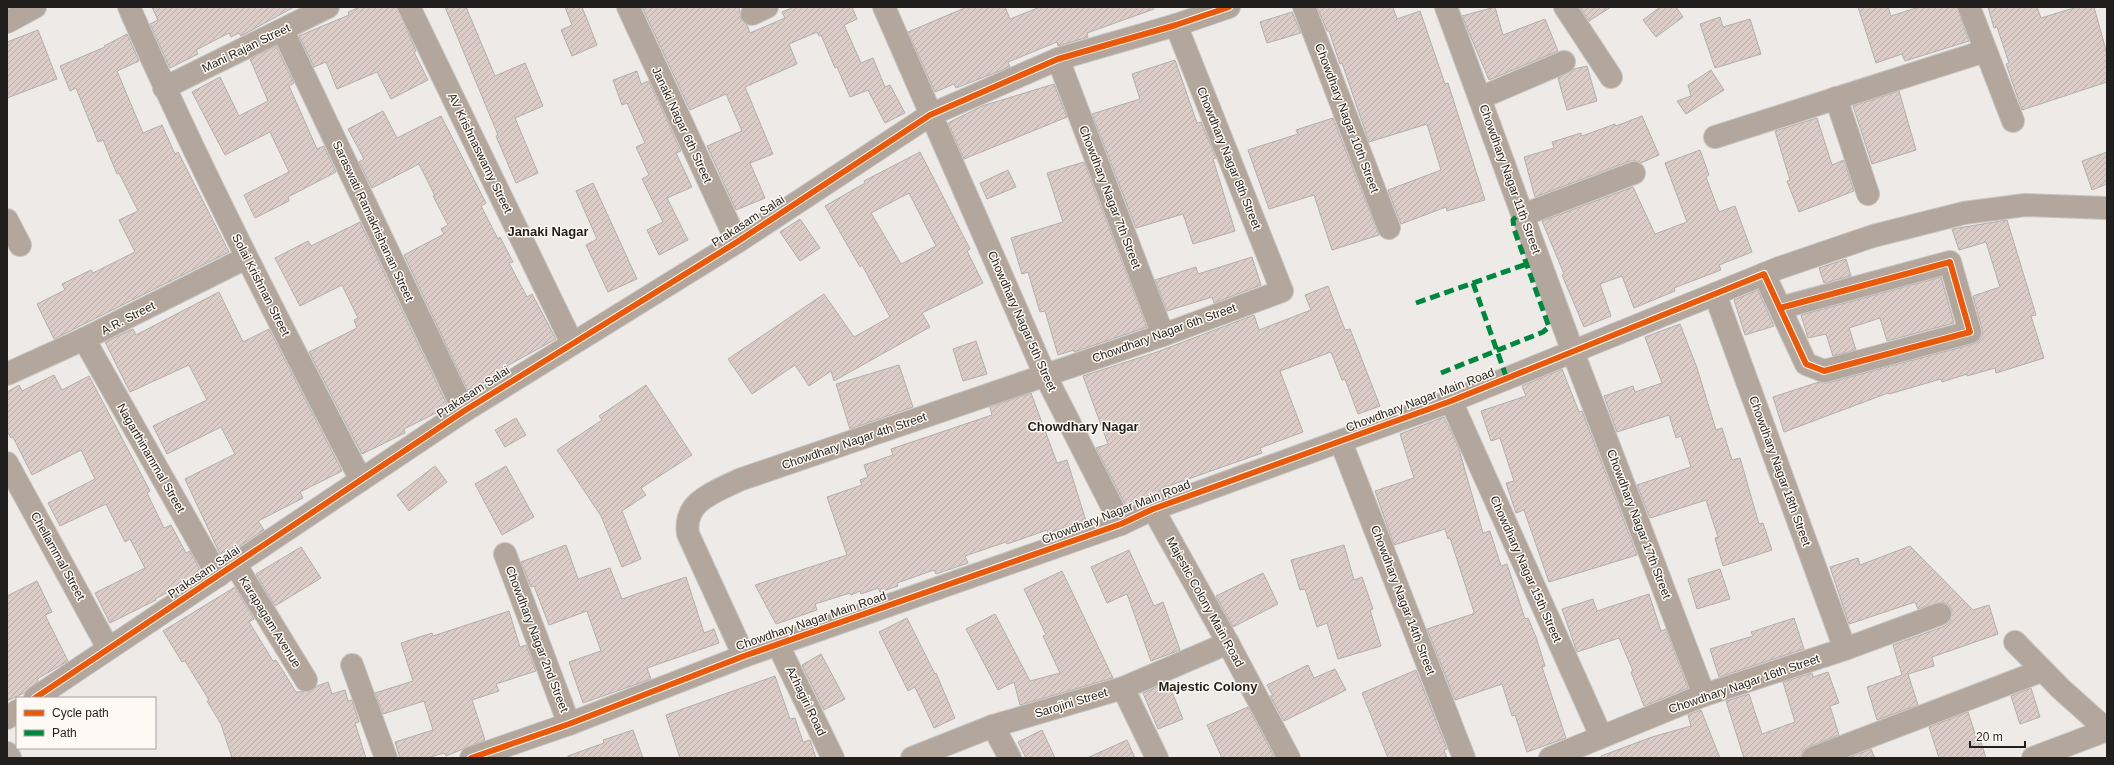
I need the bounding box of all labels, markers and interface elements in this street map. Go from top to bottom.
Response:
street label: Mani Rajan Street [200,20,293,75]
street label: Chowdhary Nagar 10th Street [1312,41,1382,195]
street label: Janaki Nagar 6th Street [649,65,715,186]
street label: Chowdhary Nagar 8th Street [1194,85,1264,232]
street label: AV Krishnaswamy Street [445,91,515,216]
street label: Chowdhary Nagar 11th Street [1476,102,1544,256]
street label: Chowdhary Nagar 7th Street [1076,123,1144,271]
street label: Saraswati Ramakrishanan Street [330,139,417,304]
street label: Prakasam Salai [709,192,787,250]
district label: Janaki Nagar [508,224,588,239]
street label: Solai Krishnan Street [229,232,293,339]
street label: Chowdhary Nagar 5th Street [985,249,1060,394]
street label: A.R. Street [99,298,158,338]
street label: Chowdhary Nagar 6th Street [1090,300,1238,366]
street label: Prakasam Salai [434,363,512,421]
street label: Chowdhary Nagar Main Road [1344,365,1496,435]
street label: Chowdhary Nagar 18th Street [1746,394,1814,549]
street label: Nagarthinammal Street [114,401,188,516]
street label: Chowdhary Nagar 4th Street [780,409,929,472]
district label: Chowdhary Nagar [1027,419,1139,434]
street label: Chowdhary Nagar 17th Street [1604,447,1674,601]
street label: Chowdhary Nagar Main Road [1040,477,1192,547]
street label: Chowdhary Nagar 15th Street [1487,494,1565,645]
street label: Chellammal Street [28,509,88,603]
street label: Chowdhary Nagar 14th Street [1368,523,1438,677]
street label: Majestic Colony Main Road [1163,535,1247,669]
street label: Prakasam Salai [165,543,243,601]
street label: Chowdhary Nagar 2nd Street [503,564,572,715]
street label: Karapagam Avenue [236,574,304,671]
street label: Chowdhary Nagar Main Road [734,589,888,653]
street label: Chowdhary Nagar 16th Street [1667,651,1822,716]
street label: Azhagiri Road [783,664,829,738]
district label: Majestic Colony [1159,679,1258,694]
street label: Sarojini Street [1033,685,1110,721]
legend [16,697,156,749]
text: Cycle path [52,706,109,720]
scale bar [1970,723,2025,749]
text: Path [52,726,77,740]
text: 20 m [1976,730,2003,744]

